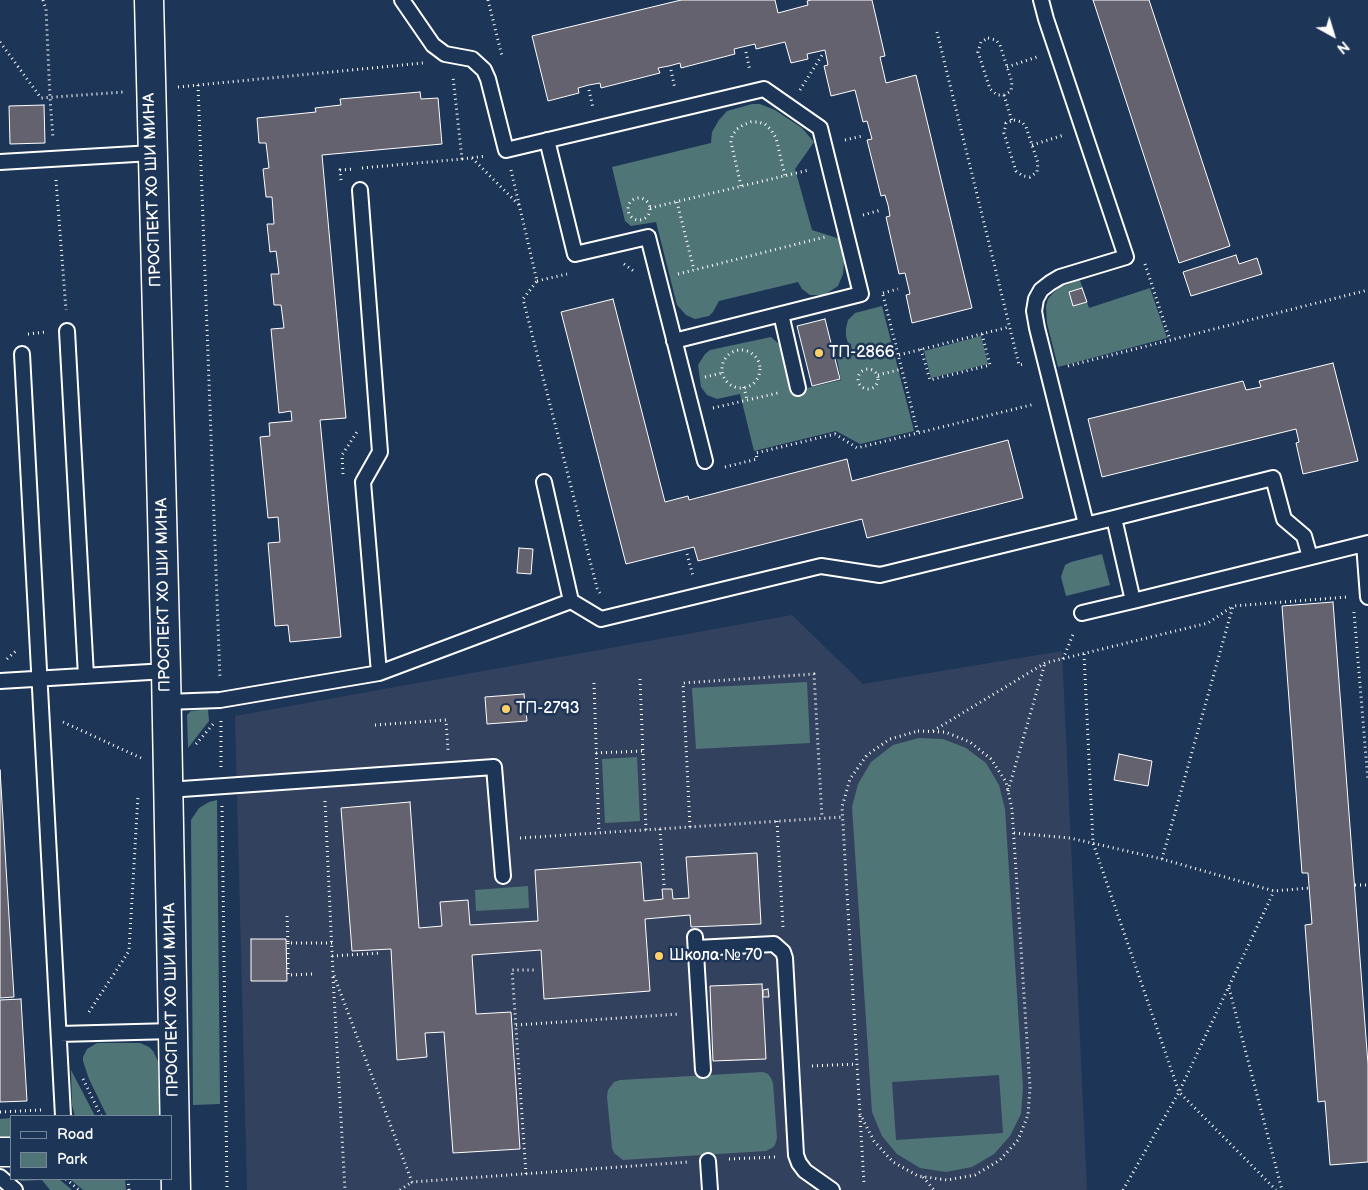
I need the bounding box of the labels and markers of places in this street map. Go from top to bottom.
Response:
place label: ТП-2866 [829,343,894,363]
marker: ТП-2866 [813,347,825,359]
place label: ТП-2793 [516,699,580,719]
marker: ТП-2793 [500,703,512,715]
place label: Школа № 70 [669,946,763,966]
marker: Школа № 70 [653,950,665,962]

